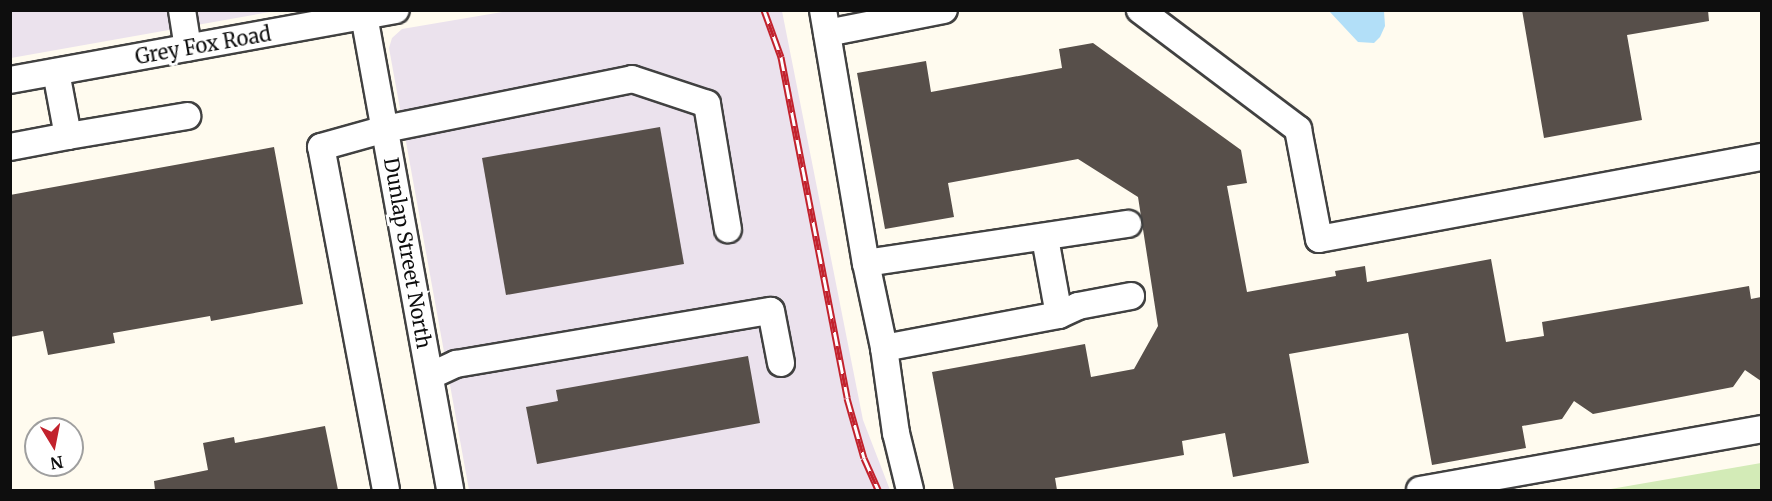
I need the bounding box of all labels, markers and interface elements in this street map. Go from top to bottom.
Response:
street label: Grey Fox Road [133,21,273,69]
street label: Dunlap Street North [379,156,437,350]
north arrow [24,417,84,477]
text: N [49,452,65,474]

